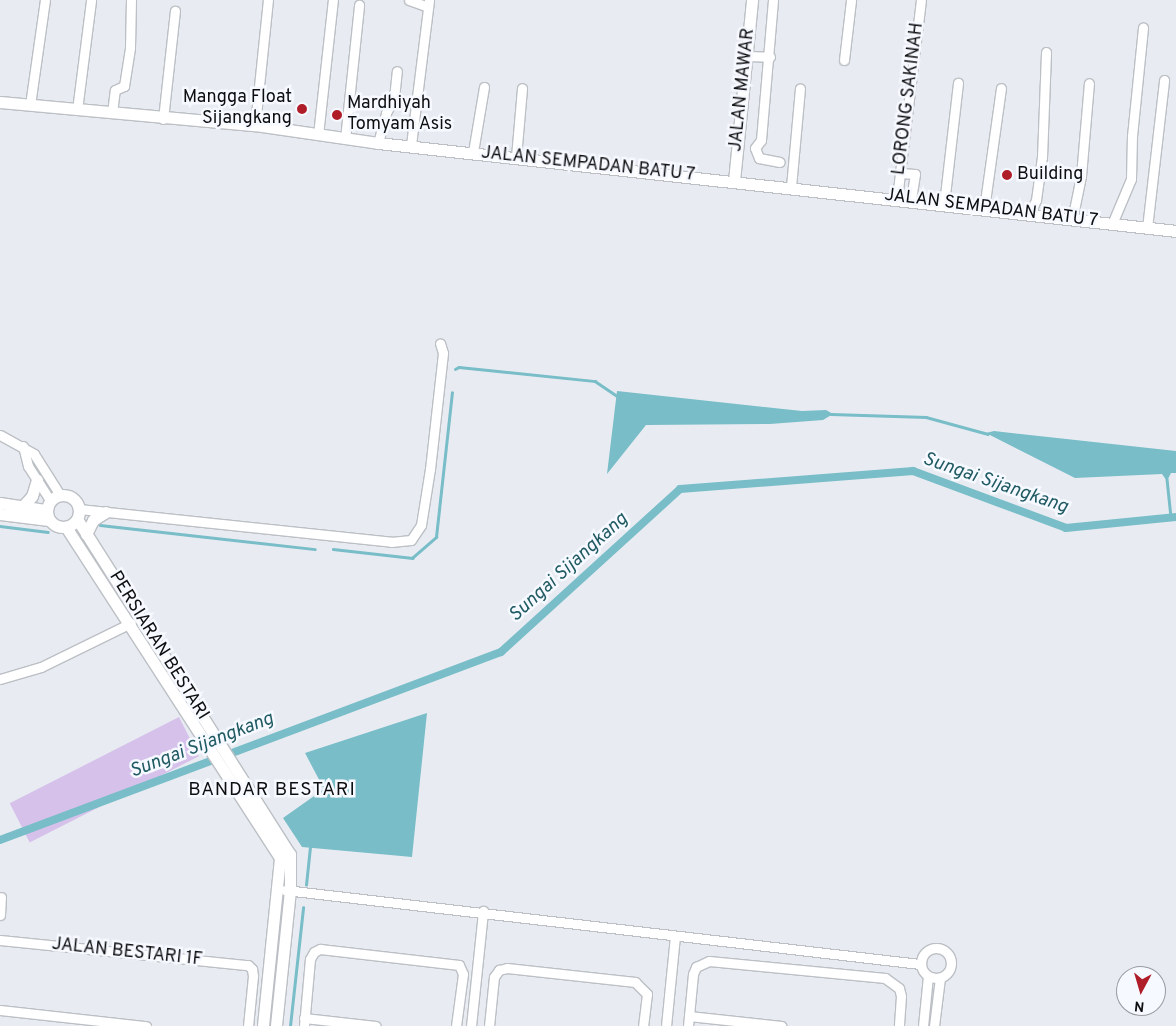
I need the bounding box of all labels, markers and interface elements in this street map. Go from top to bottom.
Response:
street label: LORONG SAKINAH [889,22,929,176]
street label: JALAN MAWAR [726,27,760,153]
place label: Mangga Float Sijangkang [183,88,292,130]
place label: Mardhiyah Tomyam Asis [347,94,453,136]
marker: Mangga Float Sijangkang [296,103,308,115]
marker: Mardhiyah Tomyam Asis [331,109,343,121]
street label: JALAN SEMPADAN BATU 7 [480,143,696,187]
place label: Building [1017,164,1083,186]
marker: Building [1001,169,1013,181]
street label: JALAN SEMPADAN BATU 7 [883,185,1099,233]
water label: Sungai Sijangkang [919,448,1071,520]
water label: Sungai Sijangkang [505,509,633,627]
street label: PERSIARAN BESTARI [103,568,213,724]
water label: Sungai Sijangkang [127,708,277,784]
district label: BANDAR BESTARI [186,780,358,802]
street label: JALAN BESTARI 1F [51,934,203,972]
north arrow [1116,966,1166,1016]
text: N [1134,996,1145,1014]

